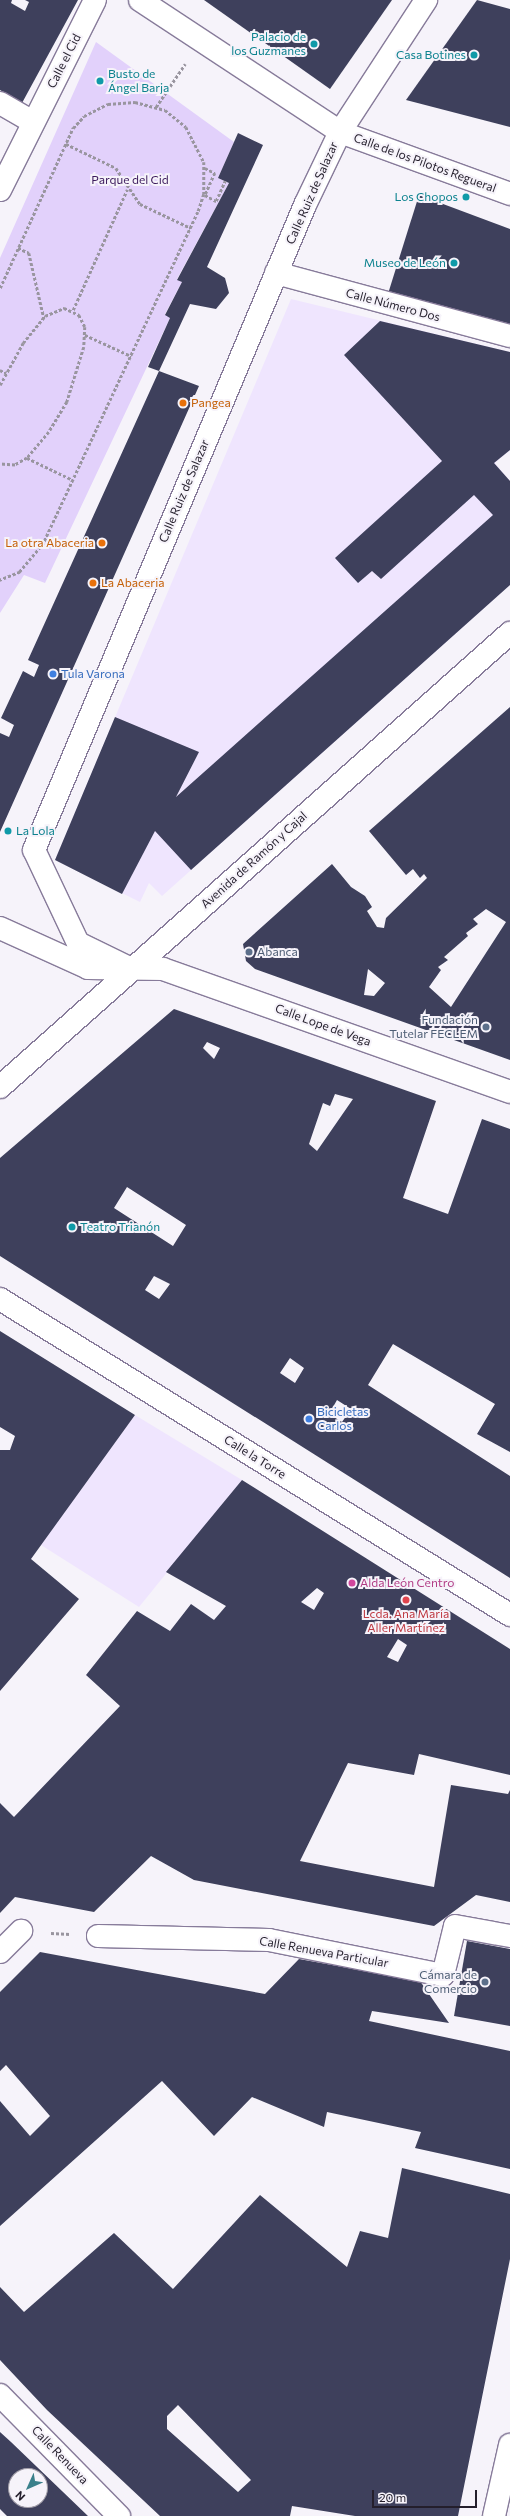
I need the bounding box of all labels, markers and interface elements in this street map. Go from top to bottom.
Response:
place label: Palacio de los Guzmanes [231,30,306,58]
street label: Calle el Cid [44,31,84,91]
marker: Palacio de los Guzmanes [309,39,319,49]
place label: Casa Botines [396,48,466,62]
marker: Casa Botines [469,50,479,60]
place label: Busto de Ángel Barja [108,67,169,95]
marker: Busto de Ángel Barja [95,76,105,86]
street label: Calle de los Pilotos Regueral [352,130,498,196]
street label: Calle Ruiz de Salazar [283,140,341,246]
park label: Parque del Cid [91,173,169,187]
place label: Los Chopos [394,190,458,204]
marker: Los Chopos [461,192,471,202]
place label: Museo de León [364,256,446,270]
marker: Museo de León [449,258,459,268]
street label: Calle Número Dos [344,285,442,325]
place label: Pangea [191,396,231,410]
marker: Pangea [178,398,188,408]
street label: Calle Ruiz de Salazar [156,437,212,545]
place label: La otra Abaceria [5,536,94,550]
marker: La otra Abaceria [97,538,107,548]
place label: La Abaceria [101,576,165,590]
marker: La Abaceria [88,578,98,588]
place label: Tula Varona [61,667,125,681]
marker: Tula Varona [48,669,58,679]
street label: Avenida de Ramón y Cajal [198,809,310,911]
place label: La Lola [16,824,55,838]
marker: La Lola [3,826,13,836]
place label: Abanca [257,945,298,959]
marker: Abanca [244,947,254,957]
street label: Calle Lope de Vega [273,1001,373,1049]
place label: Fundación Tutelar FECLEM [389,1013,478,1041]
marker: Fundación Tutelar FECLEM [481,1022,491,1032]
place label: Teatro Trianón [80,1220,160,1234]
marker: Teatro Trianón [67,1222,77,1232]
place label: Bicicletas Carlos [317,1405,369,1433]
marker: Bicicletas Carlos [304,1414,314,1424]
street label: Calle la Torre [221,1432,289,1482]
place label: Alda León Centro [360,1576,454,1590]
marker: Alda León Centro [347,1578,357,1588]
marker: Lcda. Ana María Aller Martínez [401,1595,411,1605]
place label: Lcda. Ana María Aller Martínez [363,1607,449,1635]
street label: Calle Renueva Particular [258,1934,390,1970]
place label: Cámara de Comercio [419,1968,477,1996]
marker: Cámara de Comercio [480,1977,490,1987]
street label: Calle Renueva [29,2423,91,2487]
north arrow [8,2468,48,2508]
scale bar [374,2482,479,2508]
text: N [12,2489,27,2504]
text: 20 m [379,2490,406,2504]

